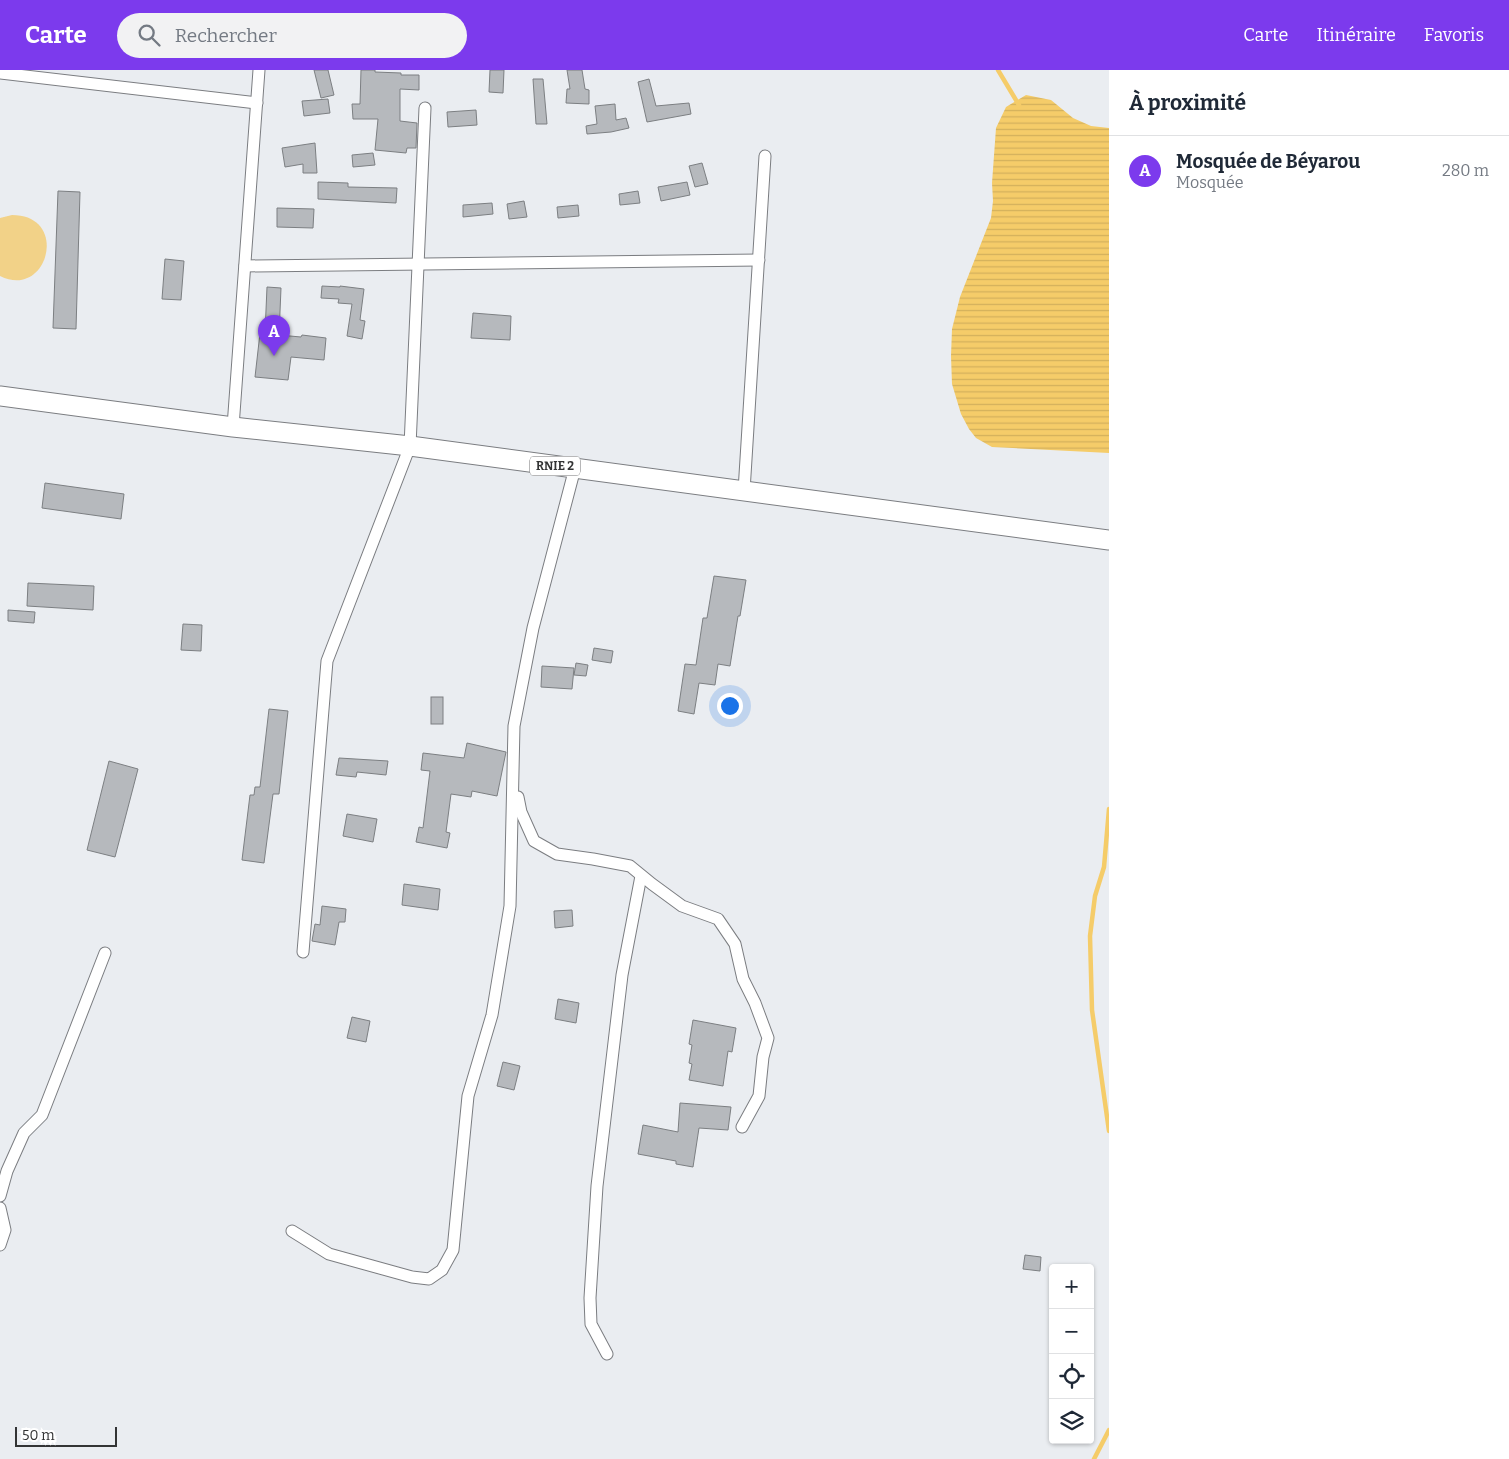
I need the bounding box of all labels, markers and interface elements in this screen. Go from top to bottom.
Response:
search box [117,13,467,58]
text: Carte [25,21,87,49]
icon: search [135,21,163,49]
text: Rechercher [175,24,277,47]
text: Carte [1243,24,1288,46]
text: Itinéraire [1316,24,1396,46]
text: Favoris [1424,24,1484,46]
text: À proximité [1129,90,1246,116]
text: Mosquée de Béyarou [1176,150,1360,173]
text: A [1139,161,1151,180]
text: 280 m [1442,161,1489,180]
text: Mosquée [1176,173,1244,192]
pin: A [258,315,290,356]
road number: RNIE 2 [530,456,580,476]
your location [717,693,743,719]
map controls [1049,1264,1094,1444]
button: + [1049,1264,1094,1309]
button: − [1049,1309,1094,1354]
button: locate [1049,1354,1094,1399]
button: layers [1049,1399,1094,1444]
scale bar [15,1424,118,1447]
text: 50 m [22,1427,55,1444]

